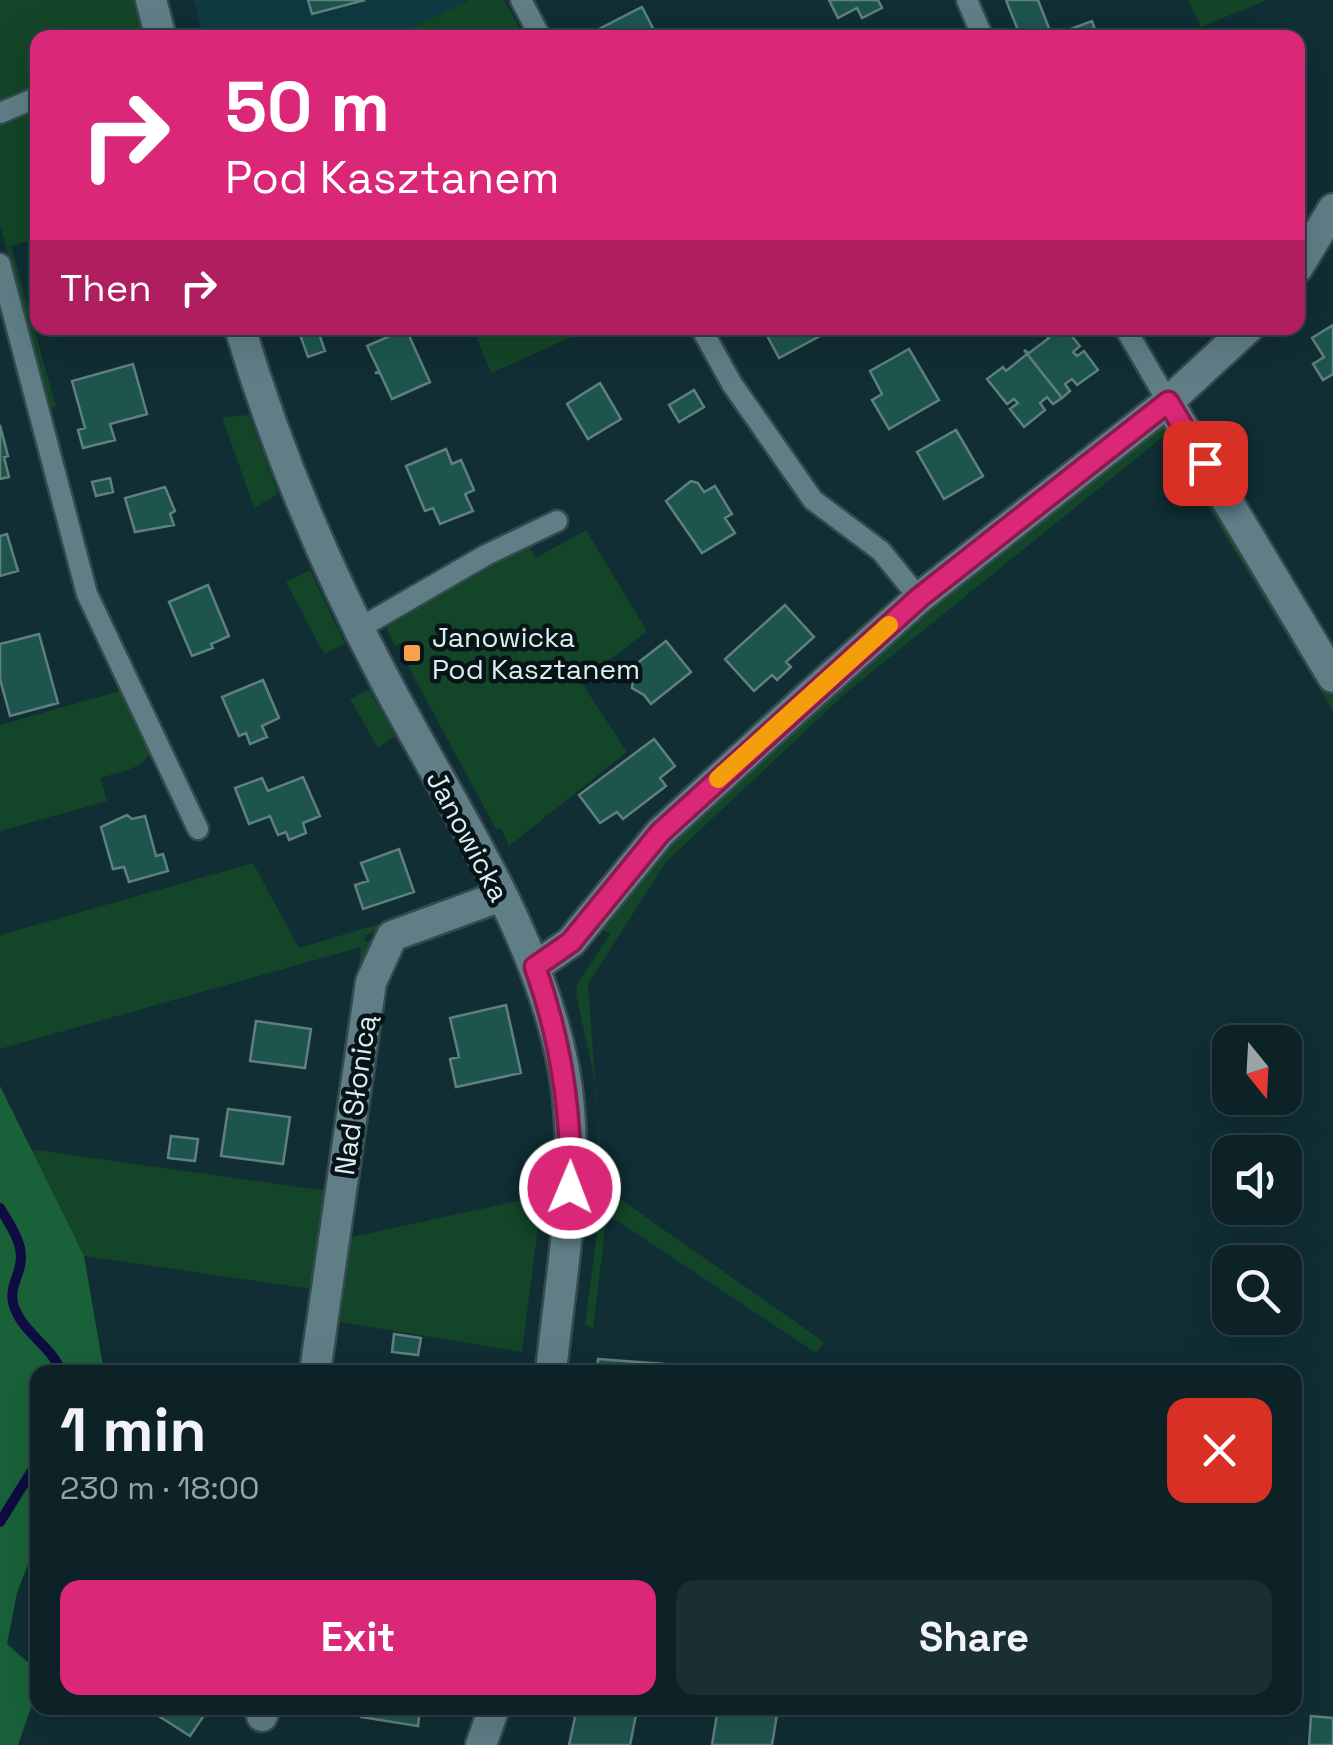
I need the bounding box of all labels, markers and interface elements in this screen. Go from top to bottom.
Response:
text: 50 m [225,62,390,151]
icon: right [60,70,190,200]
text: Pod Kasztanem [225,149,559,206]
icon: right [171,260,226,315]
text: Then [60,264,151,312]
pin [1163,421,1248,506]
icon: arrive [1178,436,1233,491]
place label: Janowicka Pod Kasztanem [432,619,640,687]
marker: Janowicka Pod Kasztanem [401,642,423,664]
street label: Janowicka [419,764,517,908]
street label: Nad Słonicą [326,1013,384,1177]
north arrow [1212,1025,1302,1115]
map controls [1212,1025,1302,1335]
button: sound [1212,1135,1302,1225]
position arrow [518,1136,622,1240]
button: search [1212,1245,1302,1335]
text: 1 min [60,1392,207,1469]
button: close [1167,1398,1272,1503]
text: 230 m · 18:00 [60,1468,260,1508]
button: Exit [60,1580,656,1695]
button: Share [676,1580,1272,1695]

